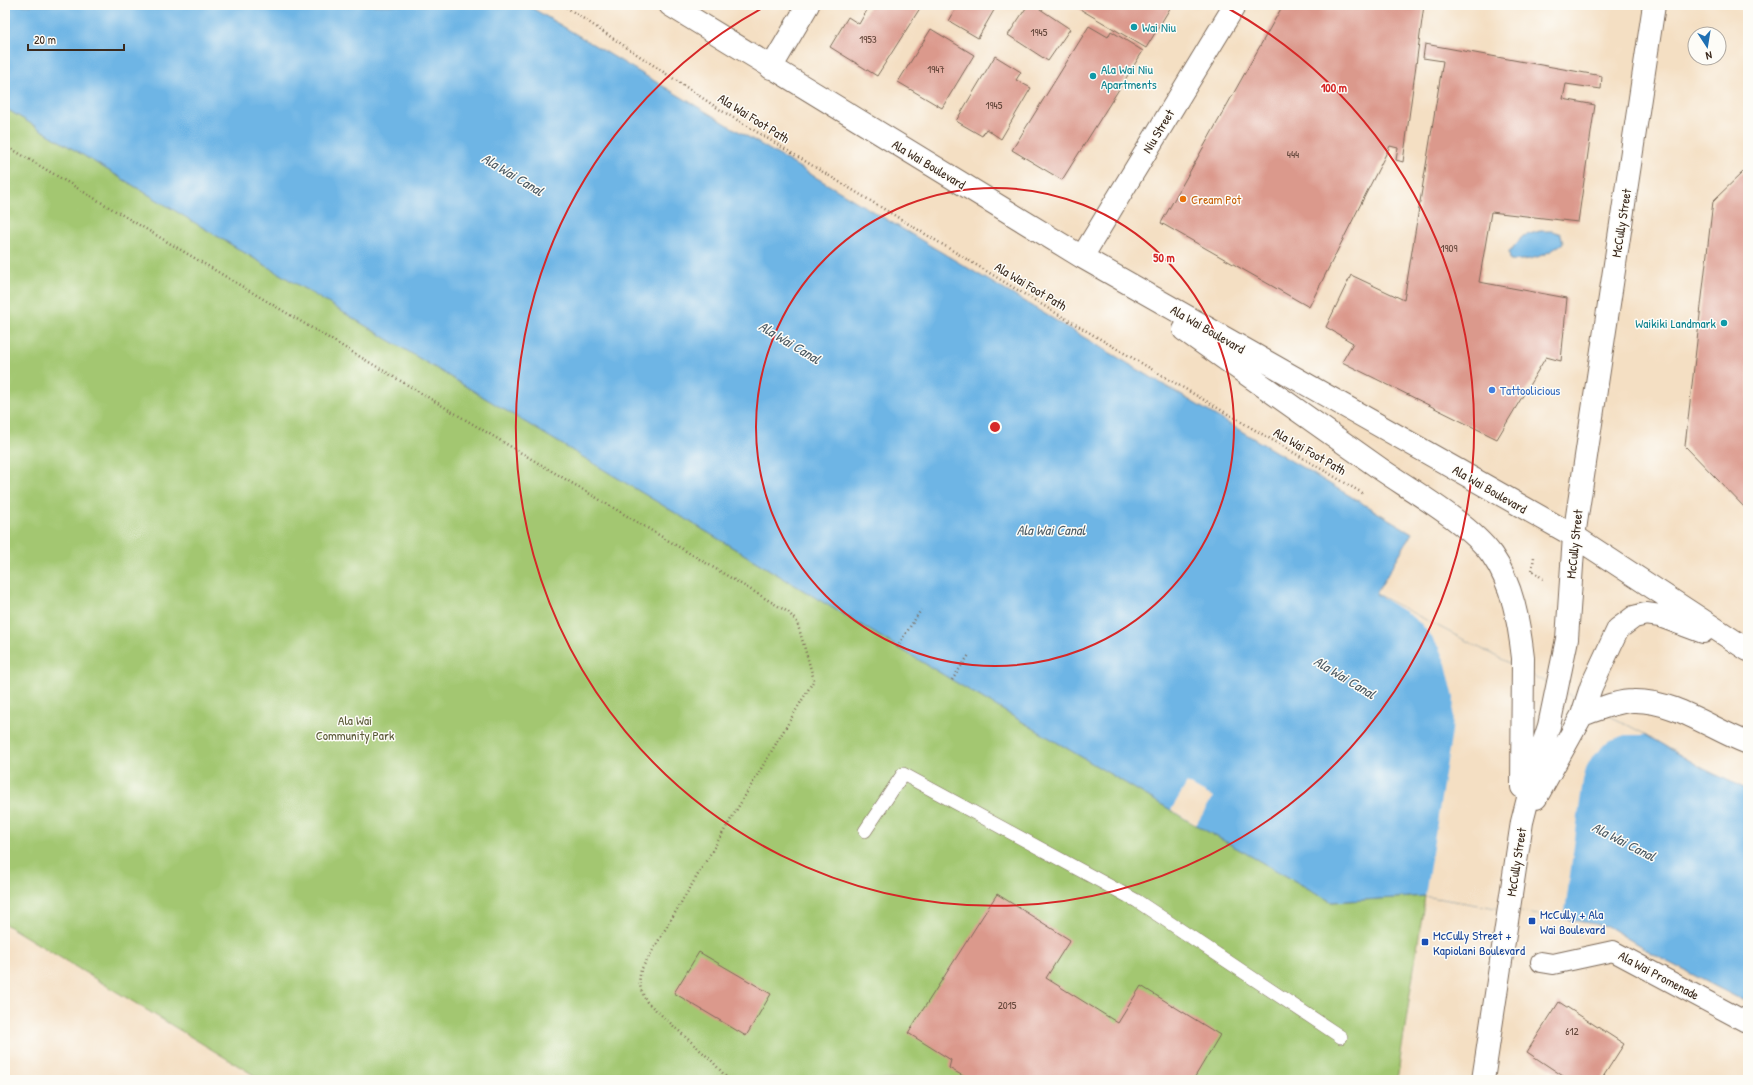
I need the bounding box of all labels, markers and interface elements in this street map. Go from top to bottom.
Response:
place label: Wai Niu [1142,18,1176,36]
marker: Wai Niu [1129,22,1139,32]
house number: 1945 [1031,25,1048,39]
scale bar [28,26,124,52]
north arrow [1687,26,1727,66]
text: 20 m [34,31,56,48]
house number: 1953 [859,32,877,46]
text: N [1705,48,1713,63]
place label: Ala Wai Niu Apartments [1101,60,1157,93]
house number: 1947 [927,62,945,76]
marker: Ala Wai Niu Apartments [1088,71,1098,81]
text: 100 m [1321,79,1347,96]
street label: Ala Wai Foot Path [715,89,794,147]
house number: 1945 [986,98,1003,112]
street label: Niu Street [1138,105,1178,156]
street label: Ala Wai Boulevard [889,135,969,193]
house number: 444 [1287,147,1299,161]
water label: Ala Wai Canal [479,148,548,200]
street label: McCully Street [1607,187,1635,259]
place label: Cream Pot [1191,190,1242,208]
marker: Cream Pot [1178,194,1188,204]
house number: 1909 [1441,241,1458,255]
text: 50 m [1153,249,1175,266]
street label: Ala Wai Foot Path [992,257,1071,315]
street label: Ala Wai Boulevard [1168,300,1248,358]
place label: Waikiki Landmark [1635,314,1717,332]
water label: Ala Wai Canal [756,316,825,368]
marker: Waikiki Landmark [1719,318,1729,328]
place label: Tattoolicious [1500,381,1560,399]
marker: Tattoolicious [1487,385,1497,395]
centre of rings [988,420,1002,434]
street label: Ala Wai Foot Path [1270,423,1350,479]
street label: Ala Wai Boulevard [1450,460,1530,518]
street label: McCully Street [1561,508,1587,579]
water label: Ala Wai Canal [1017,520,1086,539]
water label: Ala Wai Canal [1311,651,1380,703]
park label: Ala Wai Community Park [316,711,395,744]
water label: Ala Wai Canal [1589,817,1660,866]
street label: McCully Street [1502,826,1530,898]
place label: McCully + Ala Wai Boulevard [1540,905,1605,938]
marker: McCully + Ala Wai Boulevard [1527,916,1537,926]
place label: McCully Street + Kapiolani Boulevard [1433,926,1525,959]
marker: McCully Street + Kapiolani Boulevard [1420,937,1430,947]
street label: Ala Wai Promenade [1616,946,1702,1004]
house number: 2015 [998,998,1017,1012]
house number: 612 [1565,1024,1579,1038]

